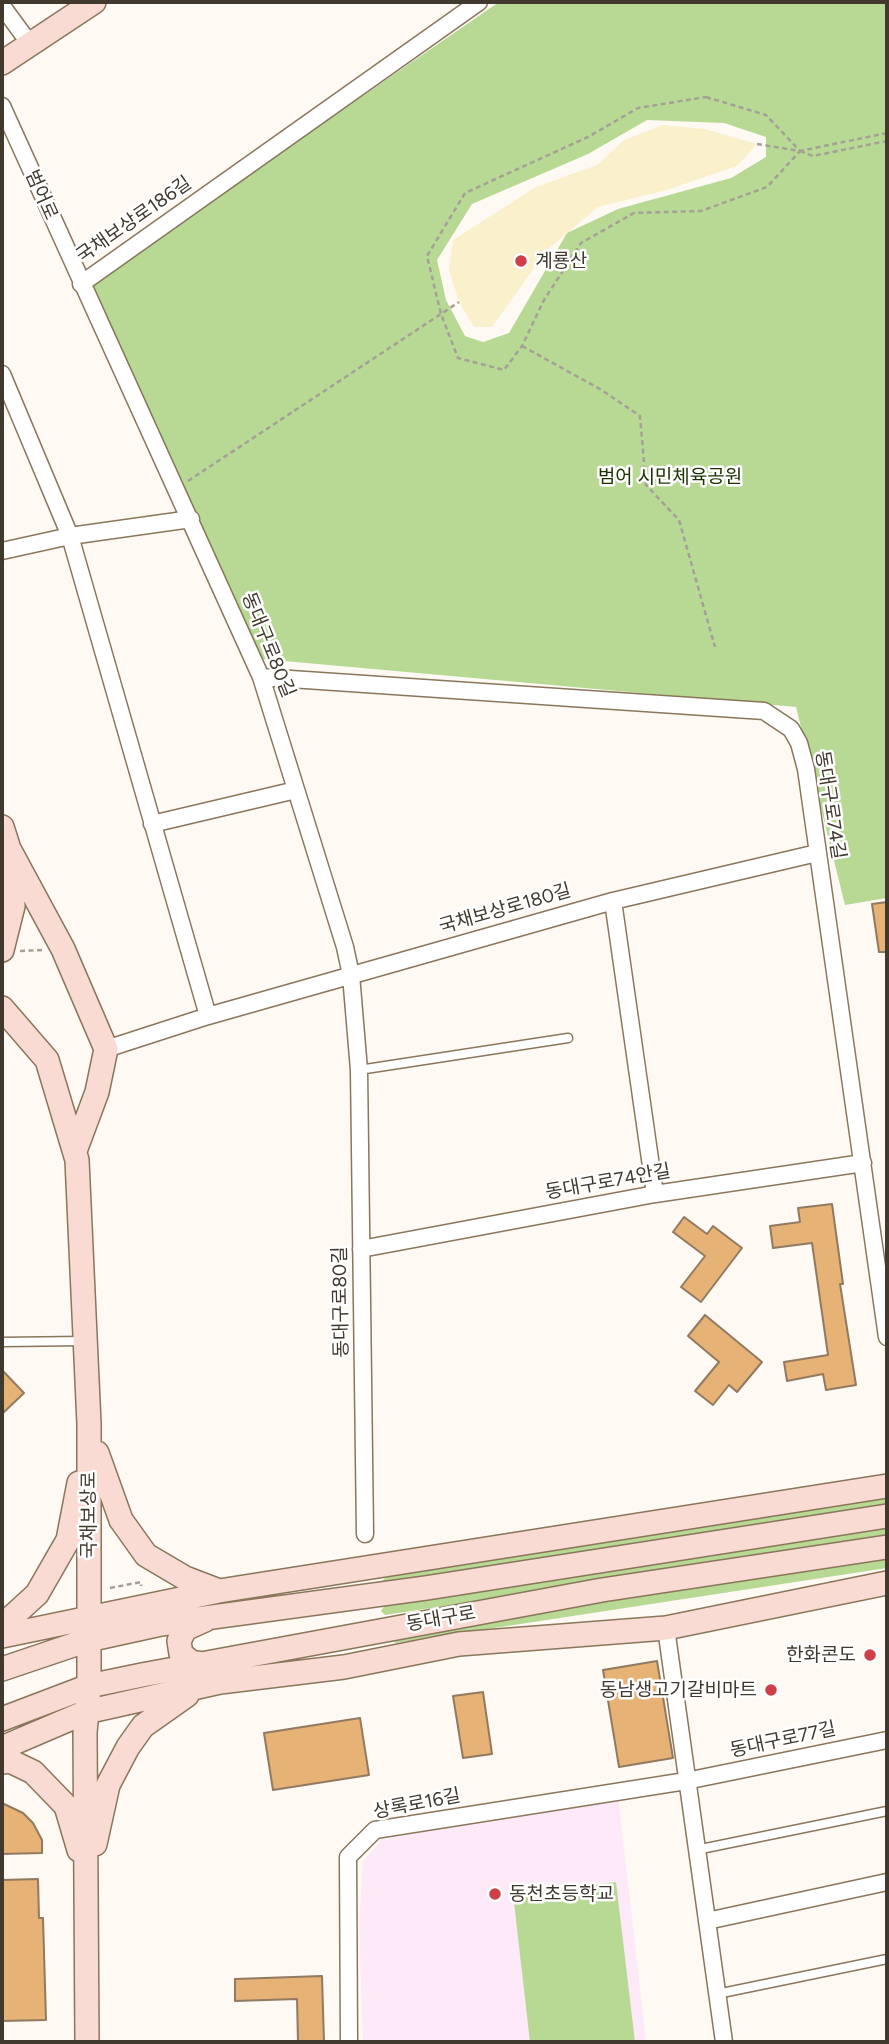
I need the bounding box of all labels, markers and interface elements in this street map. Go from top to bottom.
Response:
street label: 범어로 [20,166,62,224]
street label: 국채보상로186길 [72,172,196,268]
place label: 계룡산 [535,250,587,272]
marker: 계룡산 [513,253,529,269]
park label: 범어 시민체육공원 [598,466,742,488]
street label: 동대구로80길 [237,589,299,701]
street label: 동대구로74길 [810,749,850,861]
street label: 국채보상로180길 [436,879,574,939]
street label: 동대구로74안길 [544,1160,672,1204]
street label: 동대구로80길 [329,1246,353,1358]
street label: 국채보상로 [78,1471,100,1559]
street label: 동대구로 [405,1602,477,1636]
place label: 한화콘도 [786,1644,856,1666]
marker: 한화콘도 [862,1647,878,1663]
place label: 동남생고기갈비마트 [600,1679,757,1701]
marker: 동남생고기갈비마트 [763,1682,779,1698]
street label: 동대구로77길 [728,1718,838,1762]
street label: 상록로16길 [371,1784,463,1824]
place label: 동천초등학교 [509,1883,614,1905]
marker: 동천초등학교 [487,1886,503,1902]

